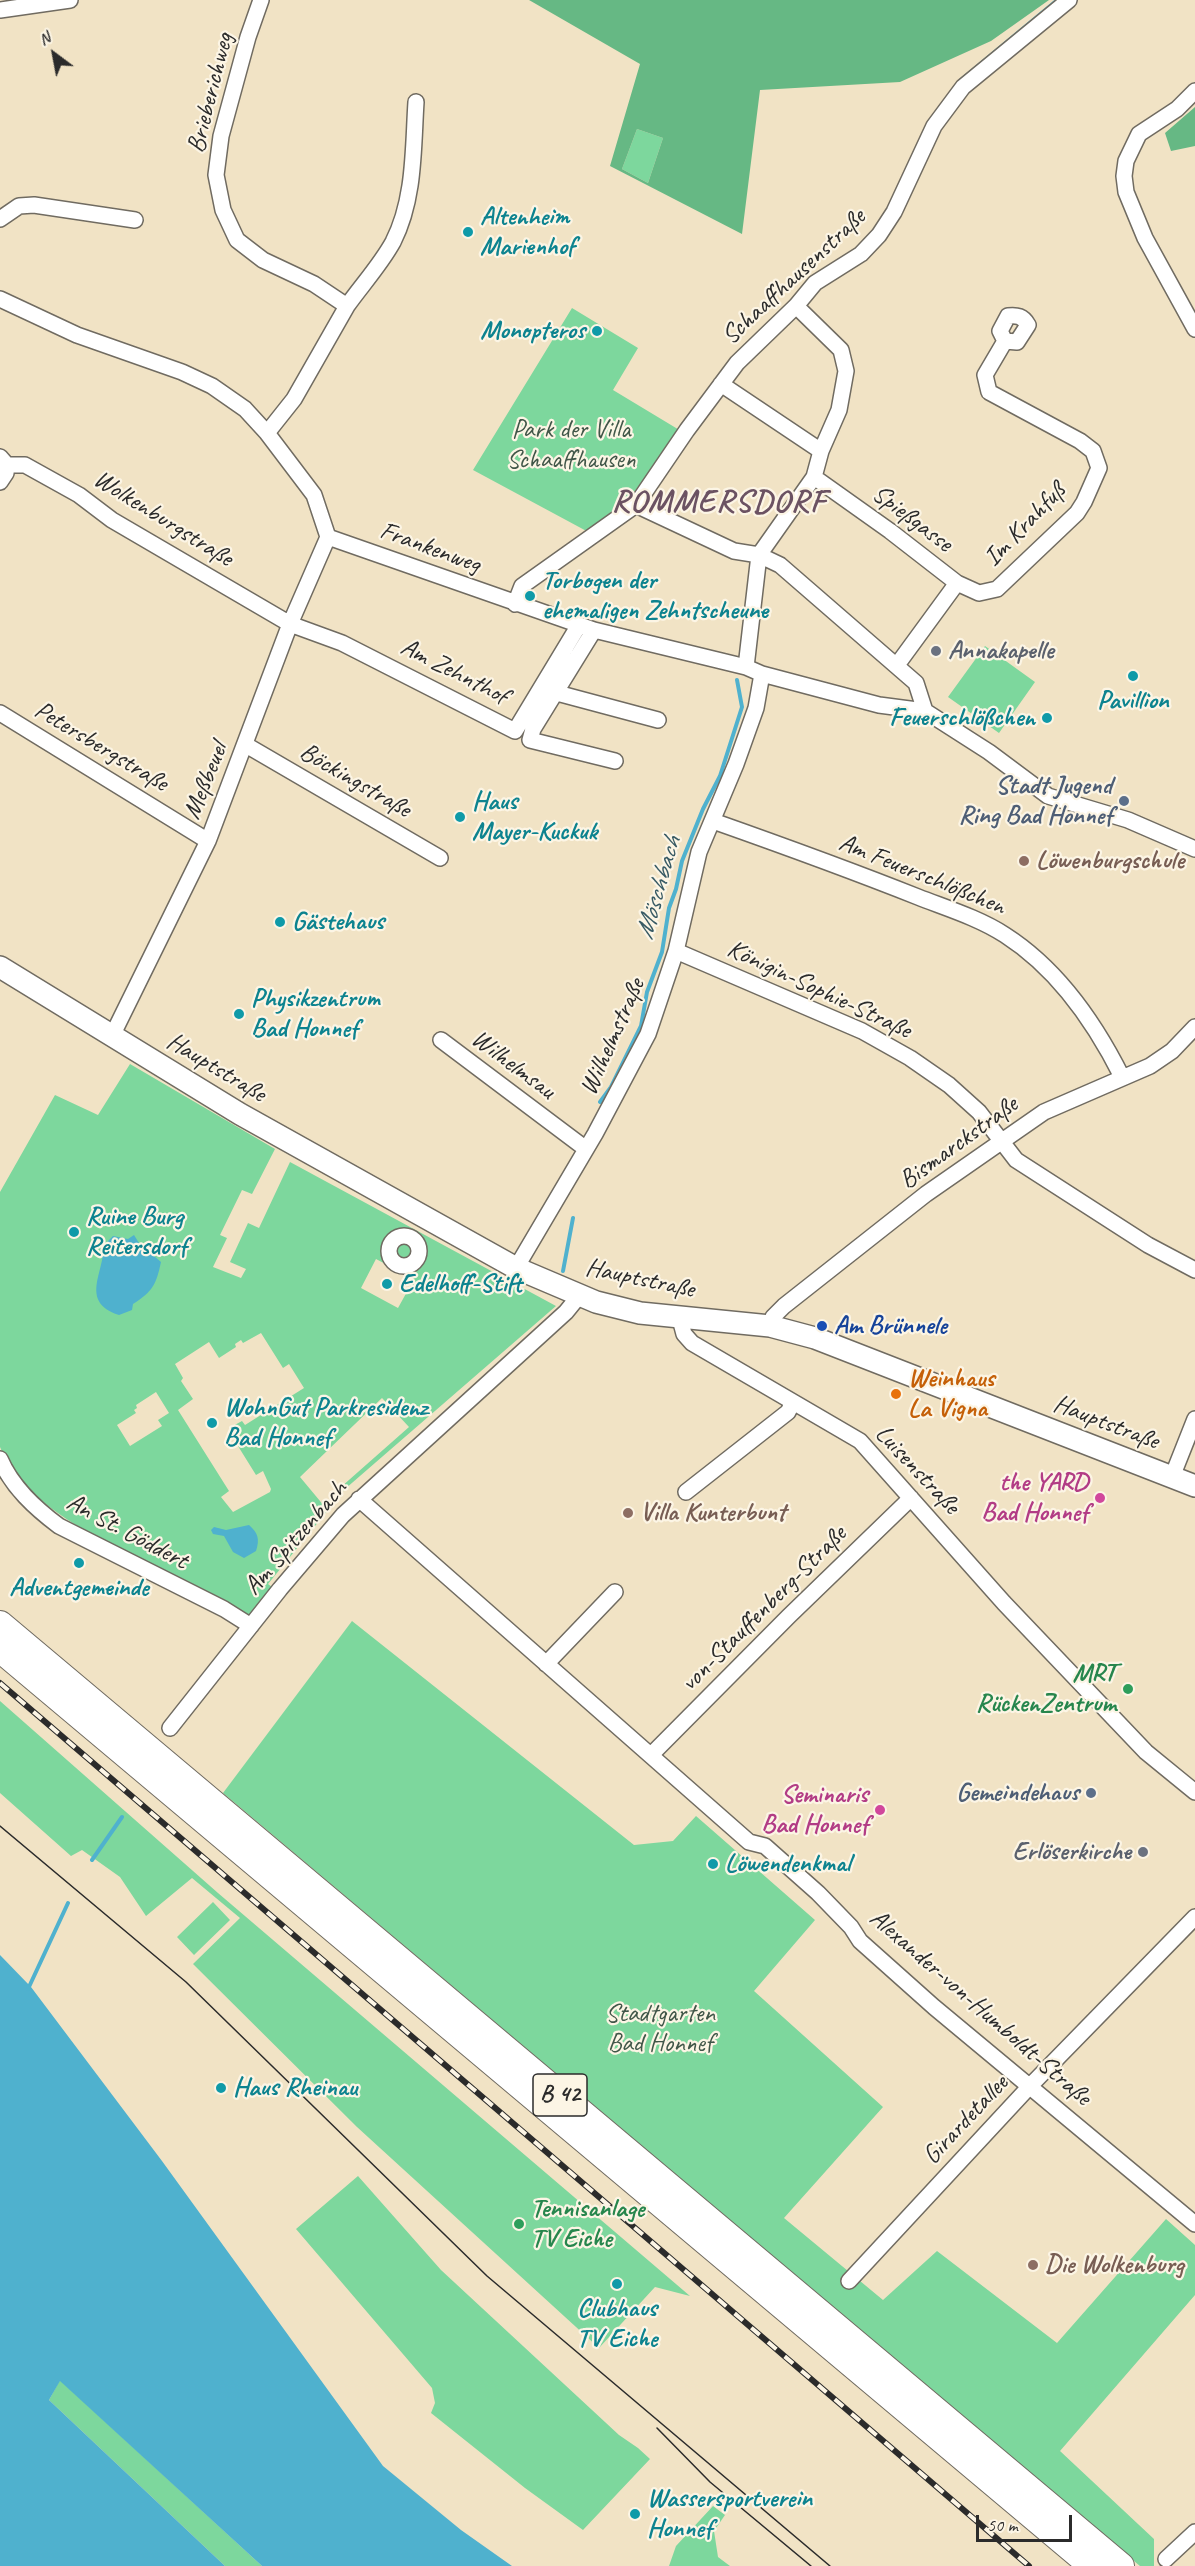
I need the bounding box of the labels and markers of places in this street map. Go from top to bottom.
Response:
place label: Altenheim Marienhof [480,201,575,262]
marker: Altenheim Marienhof [461,225,475,239]
place label: Monopteros [480,315,585,347]
marker: Monopteros [590,324,604,338]
place label: Torbogen der ehemaligen Zehntscheune [542,565,768,626]
marker: Torbogen der ehemaligen Zehntscheune [523,589,537,603]
place label: Annakapelle [948,635,1053,667]
marker: Annakapelle [929,644,943,658]
marker: Pavillion [1126,669,1140,683]
place label: Pavillion [1097,685,1169,717]
place label: Feuerschlößchen [889,702,1035,734]
marker: Feuerschlößchen [1040,711,1054,725]
place label: Stadt Jugend Ring Bad Honnef [958,770,1112,832]
place label: Haus Mayer-Kuckuk [472,786,597,848]
marker: Stadt Jugend Ring Bad Honnef [1117,794,1131,808]
marker: Haus Mayer-Kuckuk [453,810,467,824]
place label: Löwenburgschule [1036,845,1184,877]
marker: Löwenburgschule [1017,854,1031,868]
place label: Gästehaus [292,906,384,938]
marker: Gästehaus [273,915,287,929]
place label: Physikzentrum Bad Honnef [251,983,380,1044]
marker: Physikzentrum Bad Honnef [232,1007,246,1021]
place label: Ruine Burg Reitersdorf [86,1201,186,1262]
marker: Ruine Burg Reitersdorf [67,1225,81,1239]
place label: Edelhoff-Stift [399,1268,522,1300]
marker: Edelhoff-Stift [380,1277,394,1291]
place label: Am Brünnele [834,1310,947,1342]
marker: Am Brünnele [815,1319,829,1333]
place label: Weinhaus La Vigna [908,1363,994,1424]
marker: Weinhaus La Vigna [889,1387,903,1401]
place label: WohnGut Parkresidenz Bad Honnef [224,1392,427,1454]
marker: WohnGut Parkresidenz Bad Honnef [205,1416,219,1430]
place label: the YARD Bad Honnef [981,1467,1088,1528]
marker: the YARD Bad Honnef [1093,1491,1107,1505]
place label: Villa Kunterbunt [640,1497,786,1529]
marker: Villa Kunterbunt [621,1506,635,1520]
marker: Adventgemeinde [72,1556,86,1570]
place label: Adventgemeinde [9,1572,149,1604]
place label: MRT RückenZentrum [976,1658,1116,1720]
marker: MRT RückenZentrum [1121,1682,1135,1696]
place label: Gemeindehaus [956,1777,1079,1809]
place label: Seminaris Bad Honnef [761,1779,868,1840]
marker: Gemeindehaus [1084,1786,1098,1800]
marker: Seminaris Bad Honnef [873,1803,887,1817]
place label: Erlöserkirche [1013,1836,1131,1868]
marker: Erlöserkirche [1136,1845,1150,1859]
place label: Löwendenkmal [725,1848,850,1880]
marker: Löwendenkmal [706,1857,720,1871]
place label: Haus Rheinau [233,2072,357,2104]
marker: Haus Rheinau [214,2081,228,2095]
place label: Tennisanlage TV Eiche [531,2193,645,2254]
marker: Tennisanlage TV Eiche [512,2217,526,2231]
place label: Die Wolkenburg [1045,2249,1184,2281]
marker: Die Wolkenburg [1026,2258,1040,2272]
marker: Clubhaus TV Eiche [610,2277,624,2291]
place label: Clubhaus TV Eiche [577,2293,657,2354]
place label: Wassersportverein Honnef [647,2483,812,2544]
marker: Wassersportverein Honnef [628,2507,642,2521]

